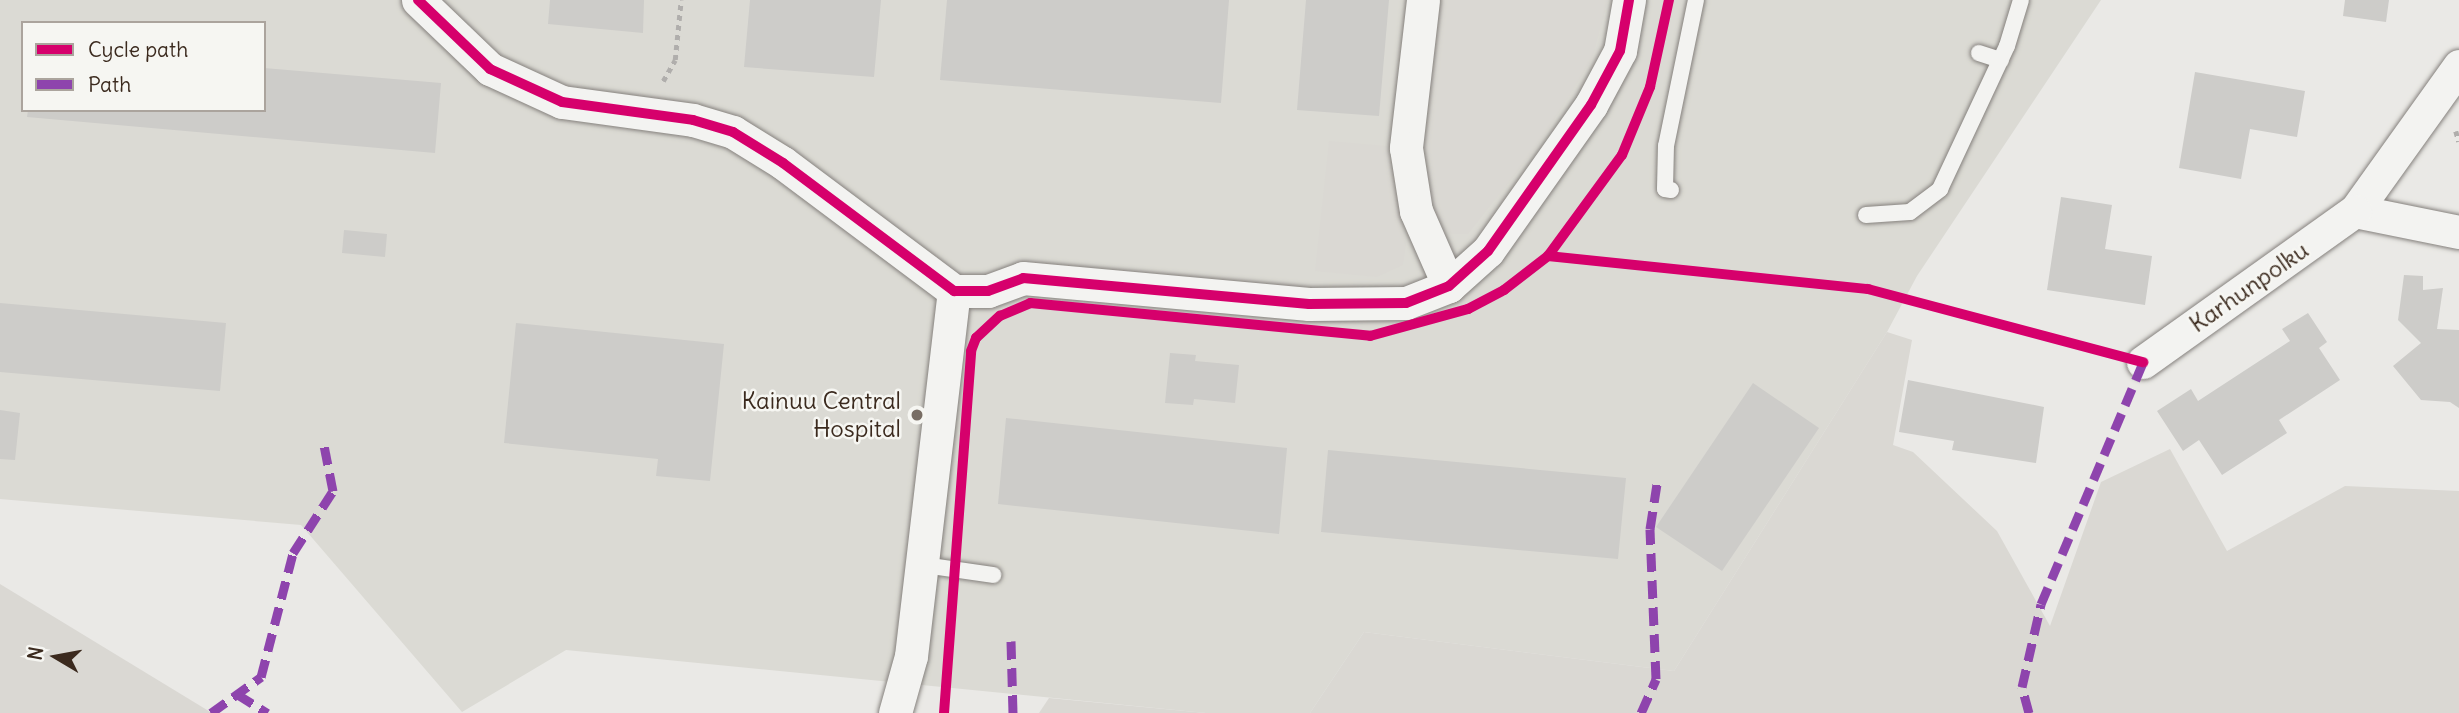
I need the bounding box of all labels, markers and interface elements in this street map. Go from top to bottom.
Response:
legend [21,21,266,112]
text: Cycle path [88,36,188,63]
text: Path [88,71,131,98]
street label: Karhunpolku [2184,235,2314,339]
place label: Kainuu Central Hospital [741,387,901,443]
marker: Kainuu Central Hospital [907,405,927,425]
north arrow [21,622,91,692]
text: N [22,645,48,662]

